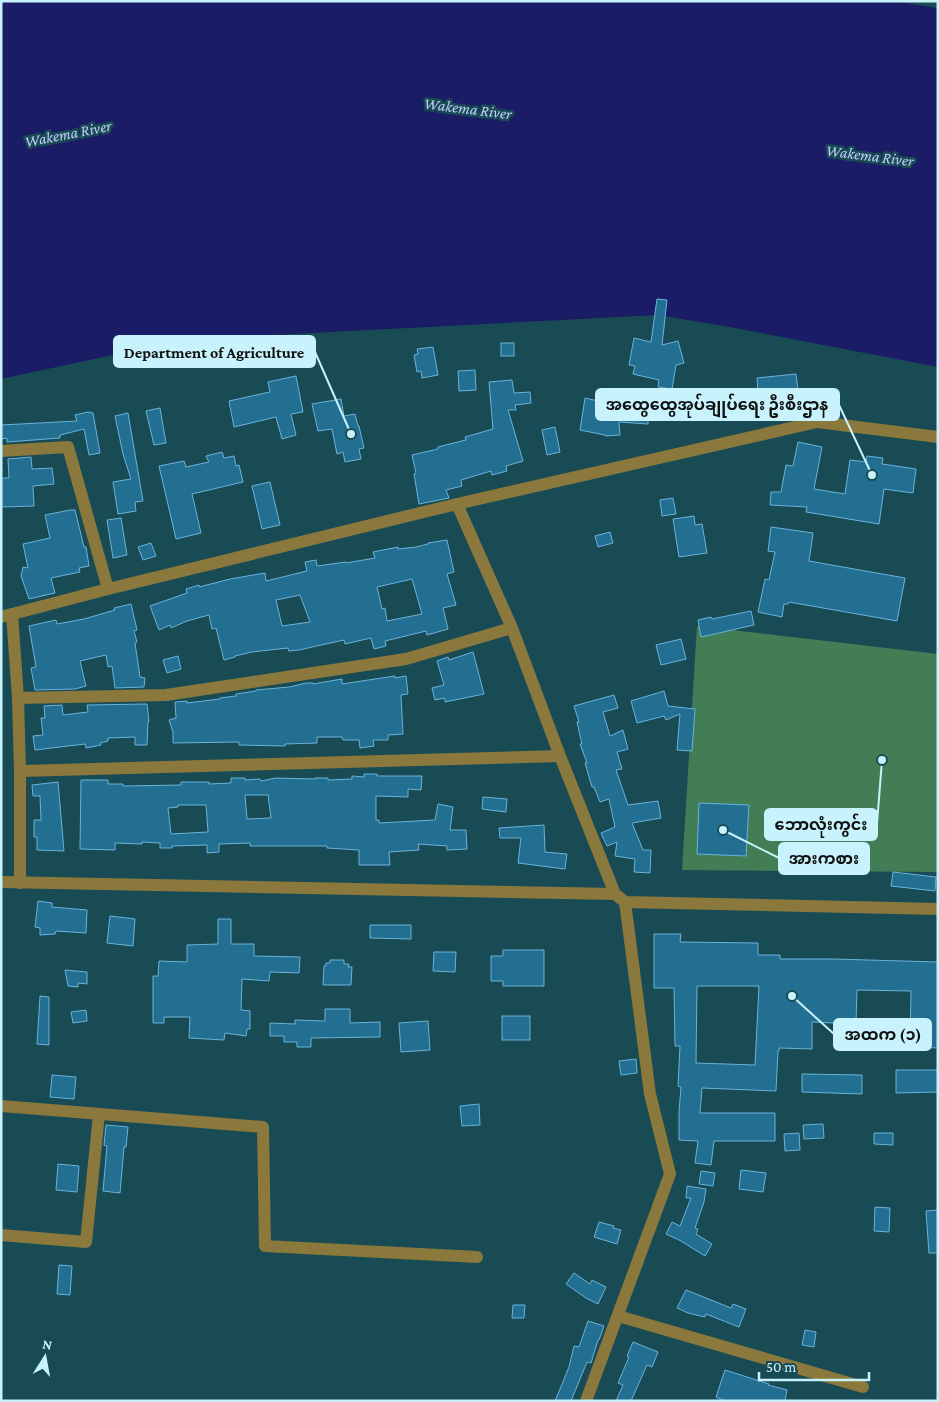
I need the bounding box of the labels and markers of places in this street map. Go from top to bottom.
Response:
callout: Department of Agriculture [114,336,315,367]
callout: အထွေထွေအုပ်ချုပ်ရေး ဦးစီးဌာန [596,389,839,420]
callout: ဘောလုံးကွင်း [765,809,877,840]
callout: အားကစား [779,843,869,874]
callout: အထက (၁) [834,1019,931,1050]

